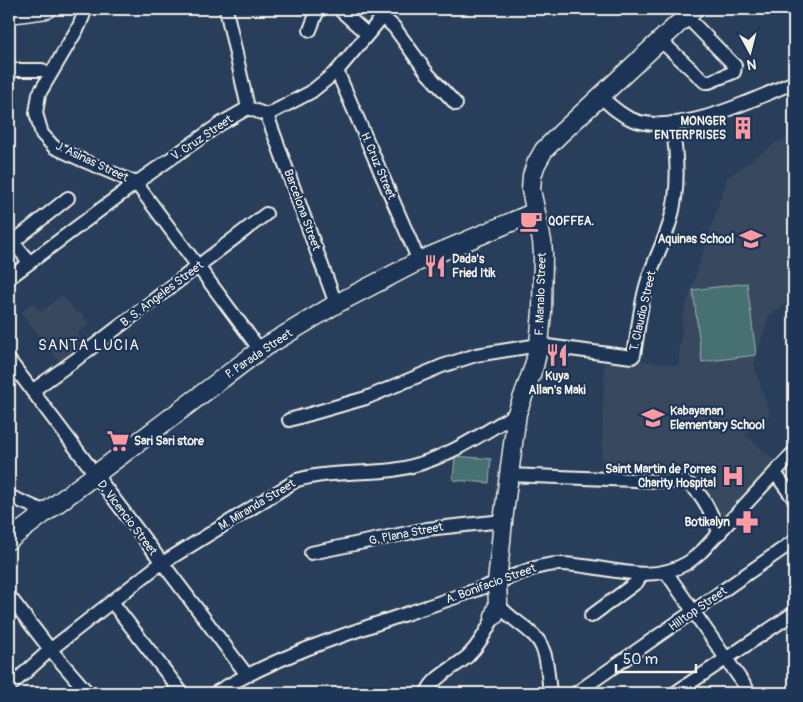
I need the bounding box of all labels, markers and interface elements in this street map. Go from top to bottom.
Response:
north arrow [726,28,776,78]
text: N [746,55,757,73]
street label: V. Cruz Street [168,112,236,164]
place label: MONGER ENTERPRISES [654,114,726,143]
building icon: MONGER ENTERPRISES [730,115,756,141]
street label: H. Cruz Street [357,130,399,202]
street label: J. Asinas Street [53,139,131,185]
street label: Barcelona Street [280,167,324,253]
cafe icon: QOFFEA. [518,208,544,234]
place label: QOFFEA. [548,214,594,229]
school or university icon: Aquinas School [738,226,764,252]
place label: Aquinas School [658,232,734,247]
place label: Dada's Fried Itik [452,252,496,281]
street label: F. Manalo Street [532,252,550,336]
restaurant icon: Dada's Fried Itik [422,253,448,279]
street label: B. S. Angeles Street [118,258,207,330]
street label: T. Claudio Street [626,269,660,353]
street label: P. Parada Street [223,326,296,382]
district label: SANTA LUCIA [38,336,140,355]
restaurant icon: Kuya Allan's Maki [544,342,570,368]
place label: Kuya Allan's Maki [528,369,586,398]
place label: Kabayanan Elementary School [670,404,765,433]
school or university icon: Kabayanan Elementary School [640,405,666,431]
supermarket icon: Sari Sari store [105,428,131,454]
place label: Sari Sari store [134,434,205,449]
place label: Saint Martin de Porres Charity Hospital [605,462,717,491]
hospital icon: Saint Martin de Porres Charity Hospital [720,463,746,489]
street label: M. Miranda Street [216,476,298,534]
street label: D. Vicencio Street [94,477,160,559]
pharmacy icon: Botikalyn [734,509,760,535]
place label: Botikalyn [684,515,730,530]
street label: G. Plana Street [368,519,445,549]
street label: A. Bonifacio Street [444,561,538,607]
street label: Hilltop Street [666,583,730,635]
scale bar [616,642,696,674]
text: 50 m [623,650,658,669]

